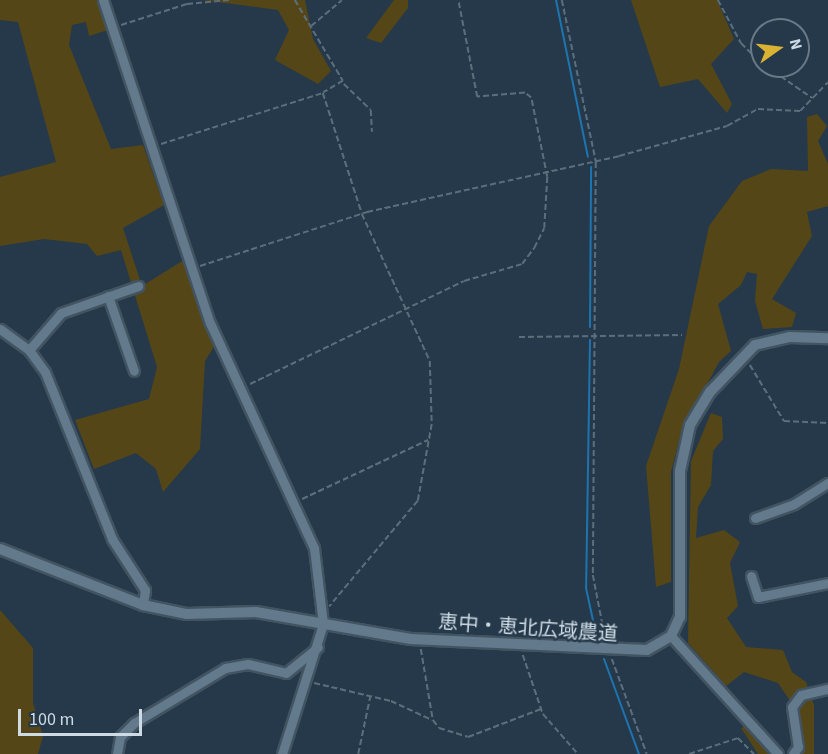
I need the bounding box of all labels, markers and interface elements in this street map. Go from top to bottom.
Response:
north arrow [750,18,810,78]
text: N [784,36,807,52]
street label: 恵中・恵北広域農道 [437,611,619,647]
scale bar [21,697,146,735]
text: 100 m [29,707,74,732]

